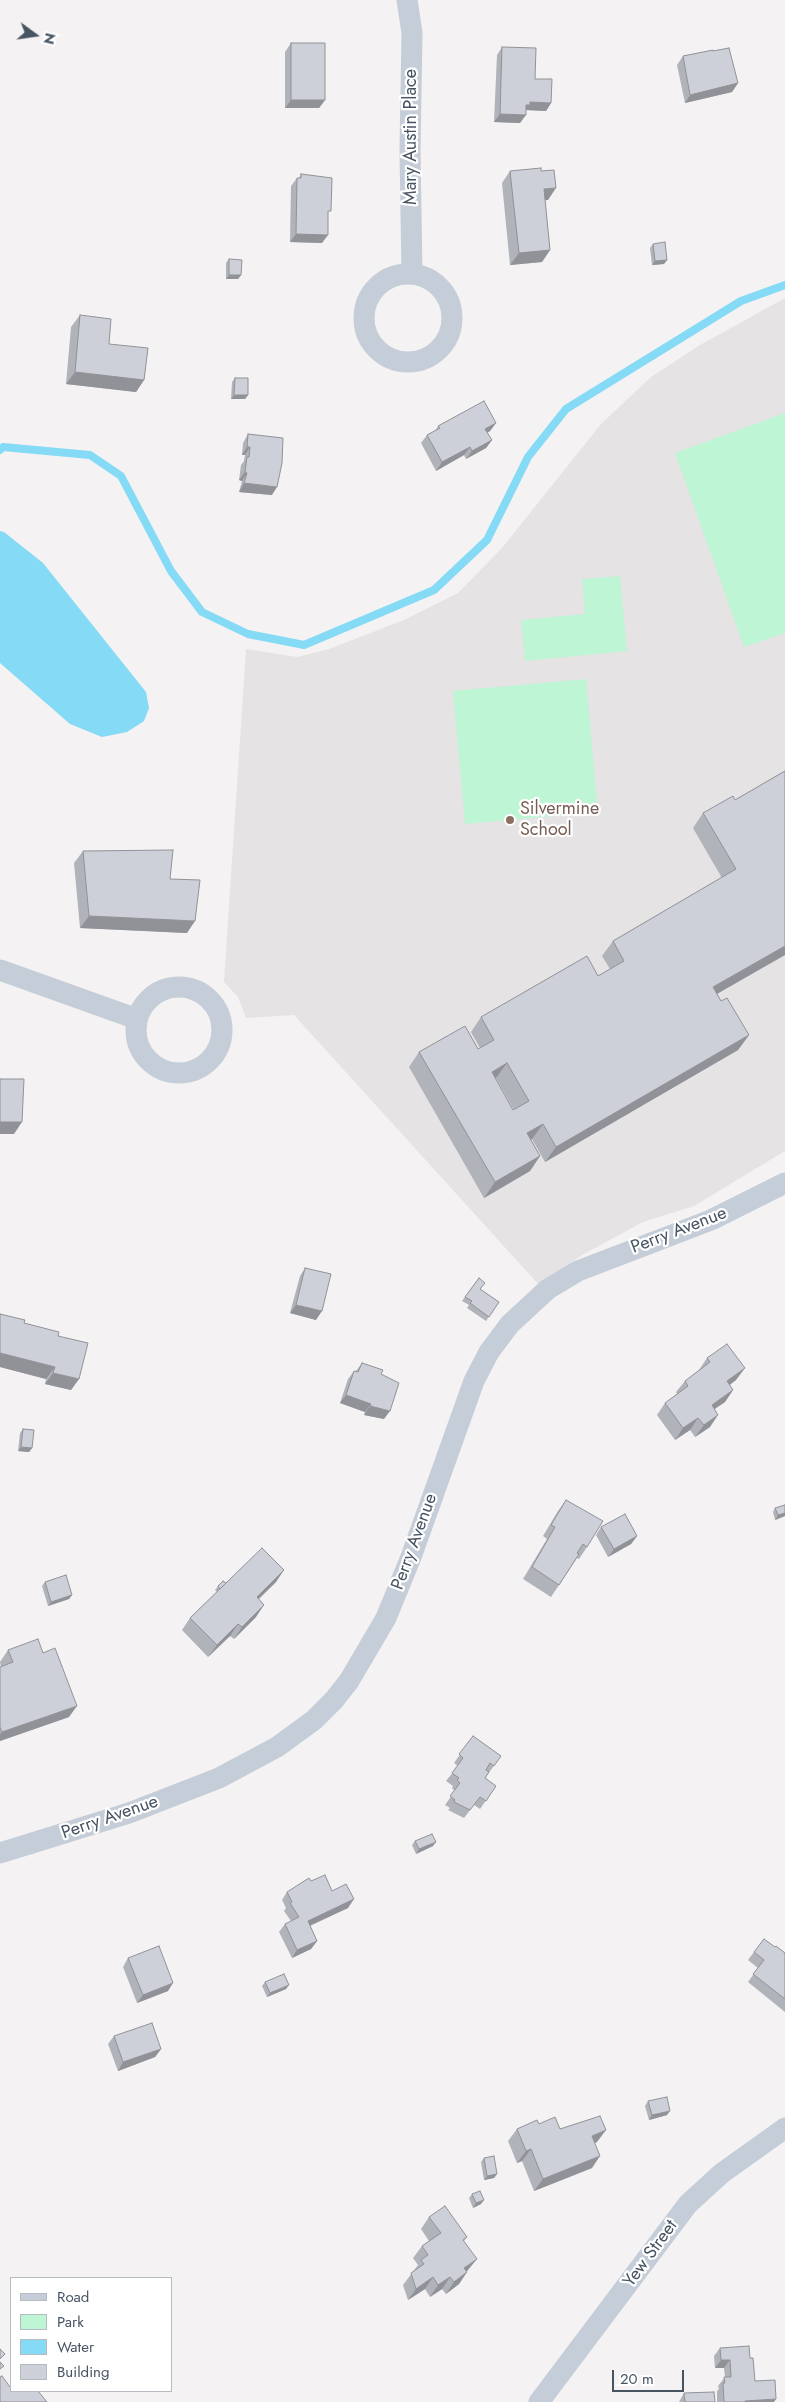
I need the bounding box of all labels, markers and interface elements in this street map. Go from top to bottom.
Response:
north arrow [10,10,60,60]
text: N [39,31,61,46]
street label: Mary Austin Place [401,69,423,205]
place label: Silvermine School [520,799,599,842]
marker: Silvermine School [504,814,516,826]
street label: Perry Avenue [628,1203,730,1259]
street label: Perry Avenue [388,1491,442,1593]
street label: Perry Avenue [59,1791,161,1845]
street label: Yew Street [619,2216,683,2292]
legend [10,2277,172,2392]
text: Road [57,2286,89,2308]
text: Park [57,2311,84,2333]
text: Water [57,2336,94,2358]
scale bar [615,2360,688,2392]
text: Building [57,2361,109,2383]
text: 20 m [620,2368,654,2390]

